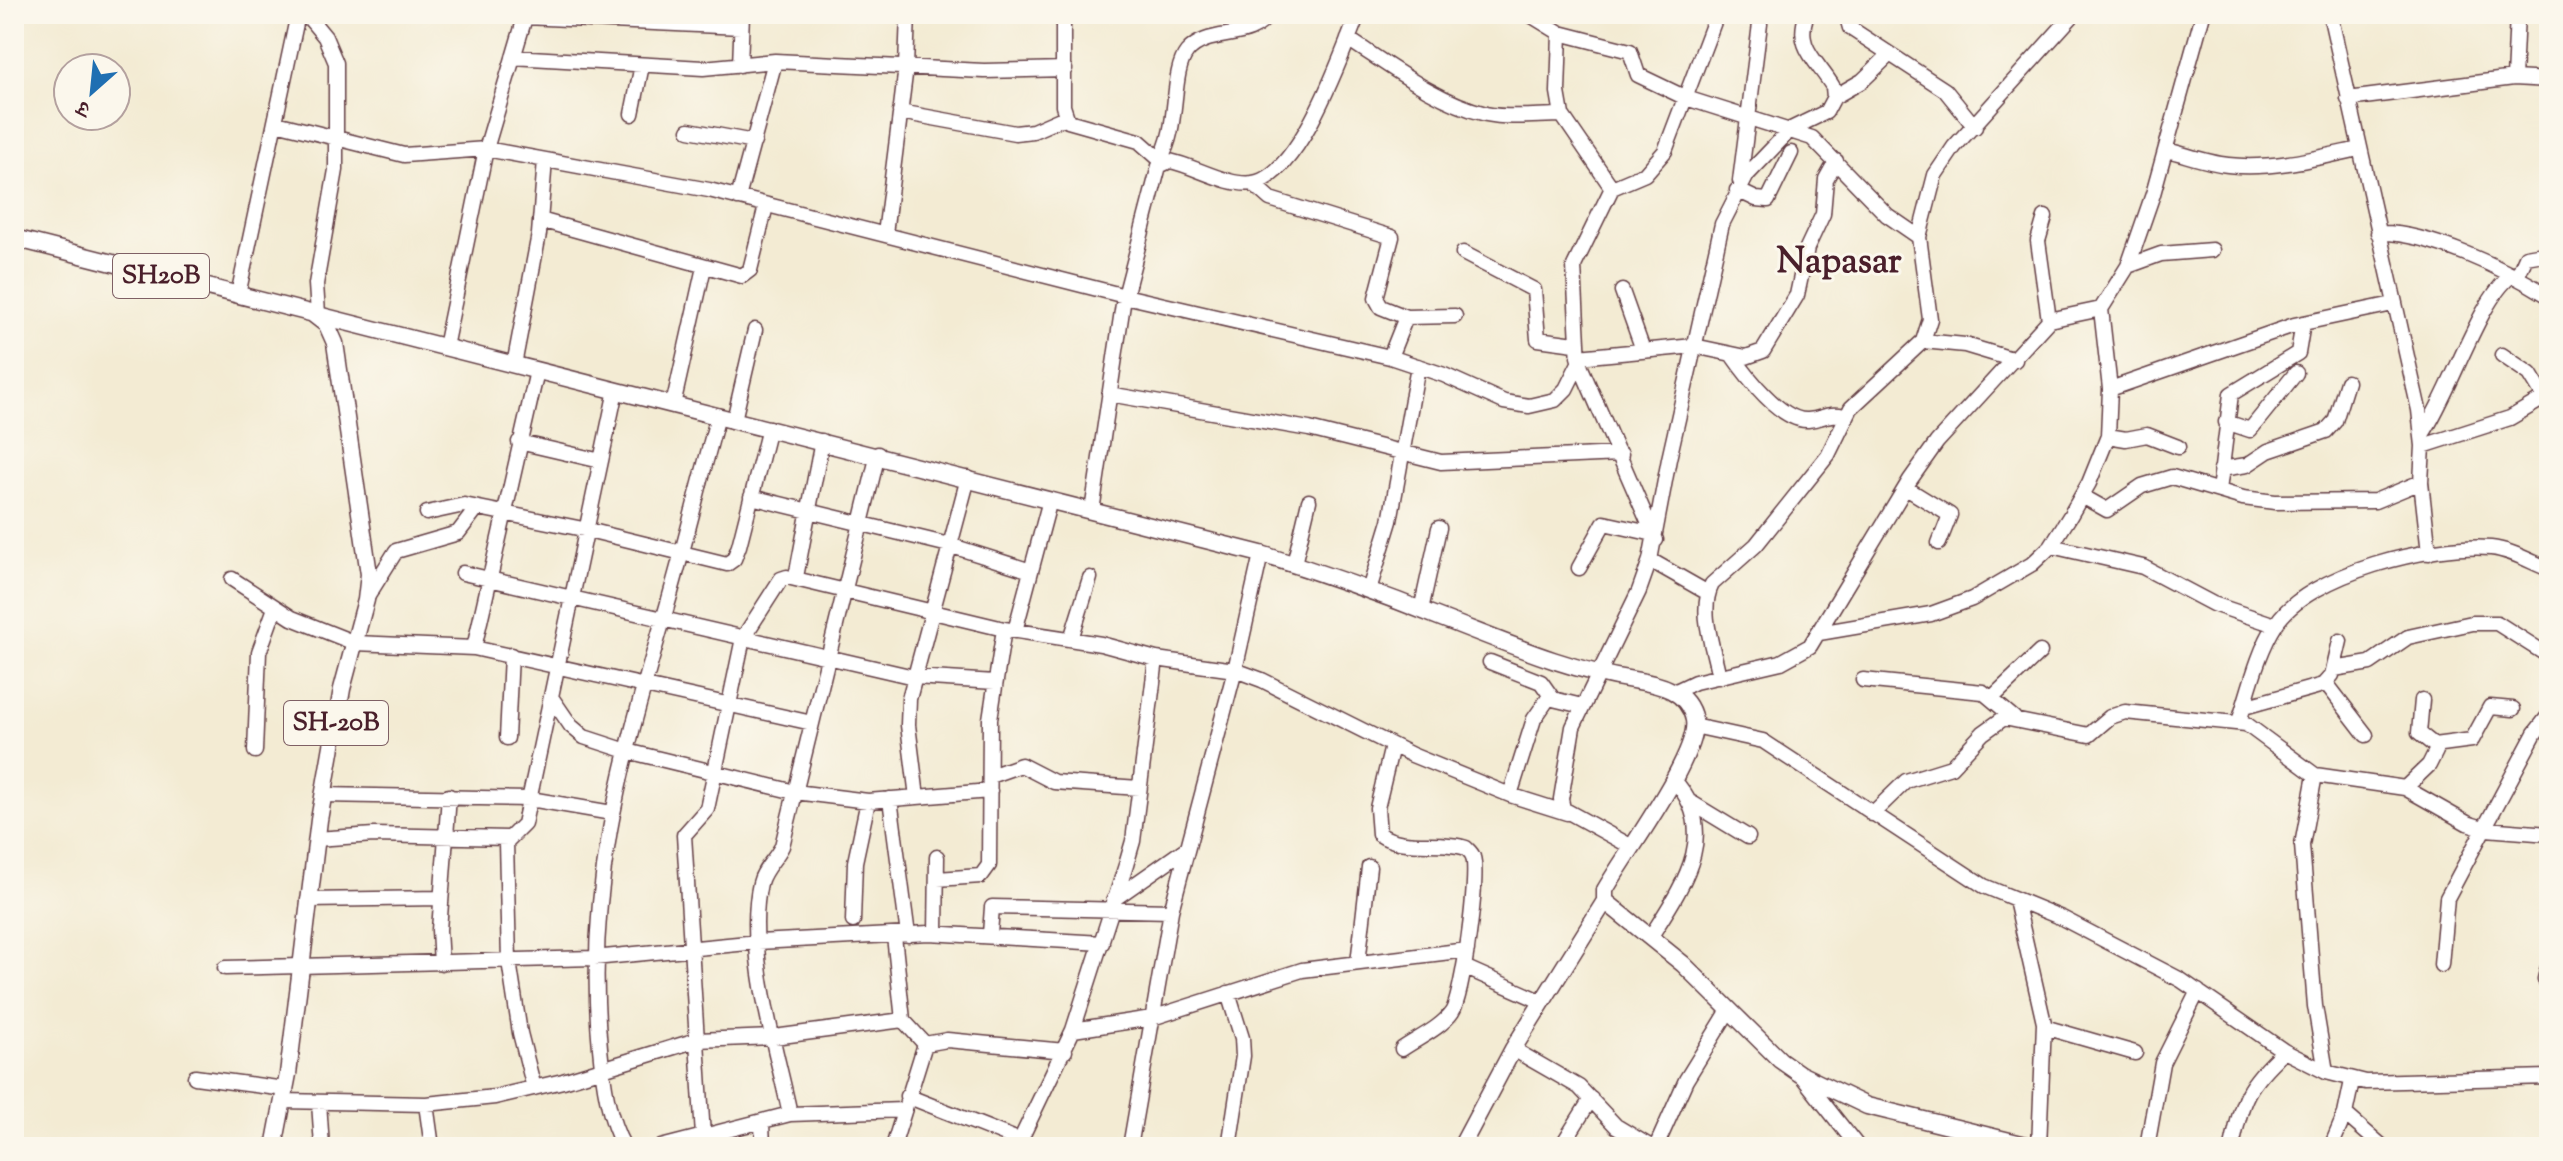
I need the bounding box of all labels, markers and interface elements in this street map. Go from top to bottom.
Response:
north arrow [52,52,132,132]
text: उ [70,90,98,125]
district label: Napasar [1776,237,1902,289]
road number: SH20B [113,254,209,298]
road number: SH-20B [284,701,388,745]

